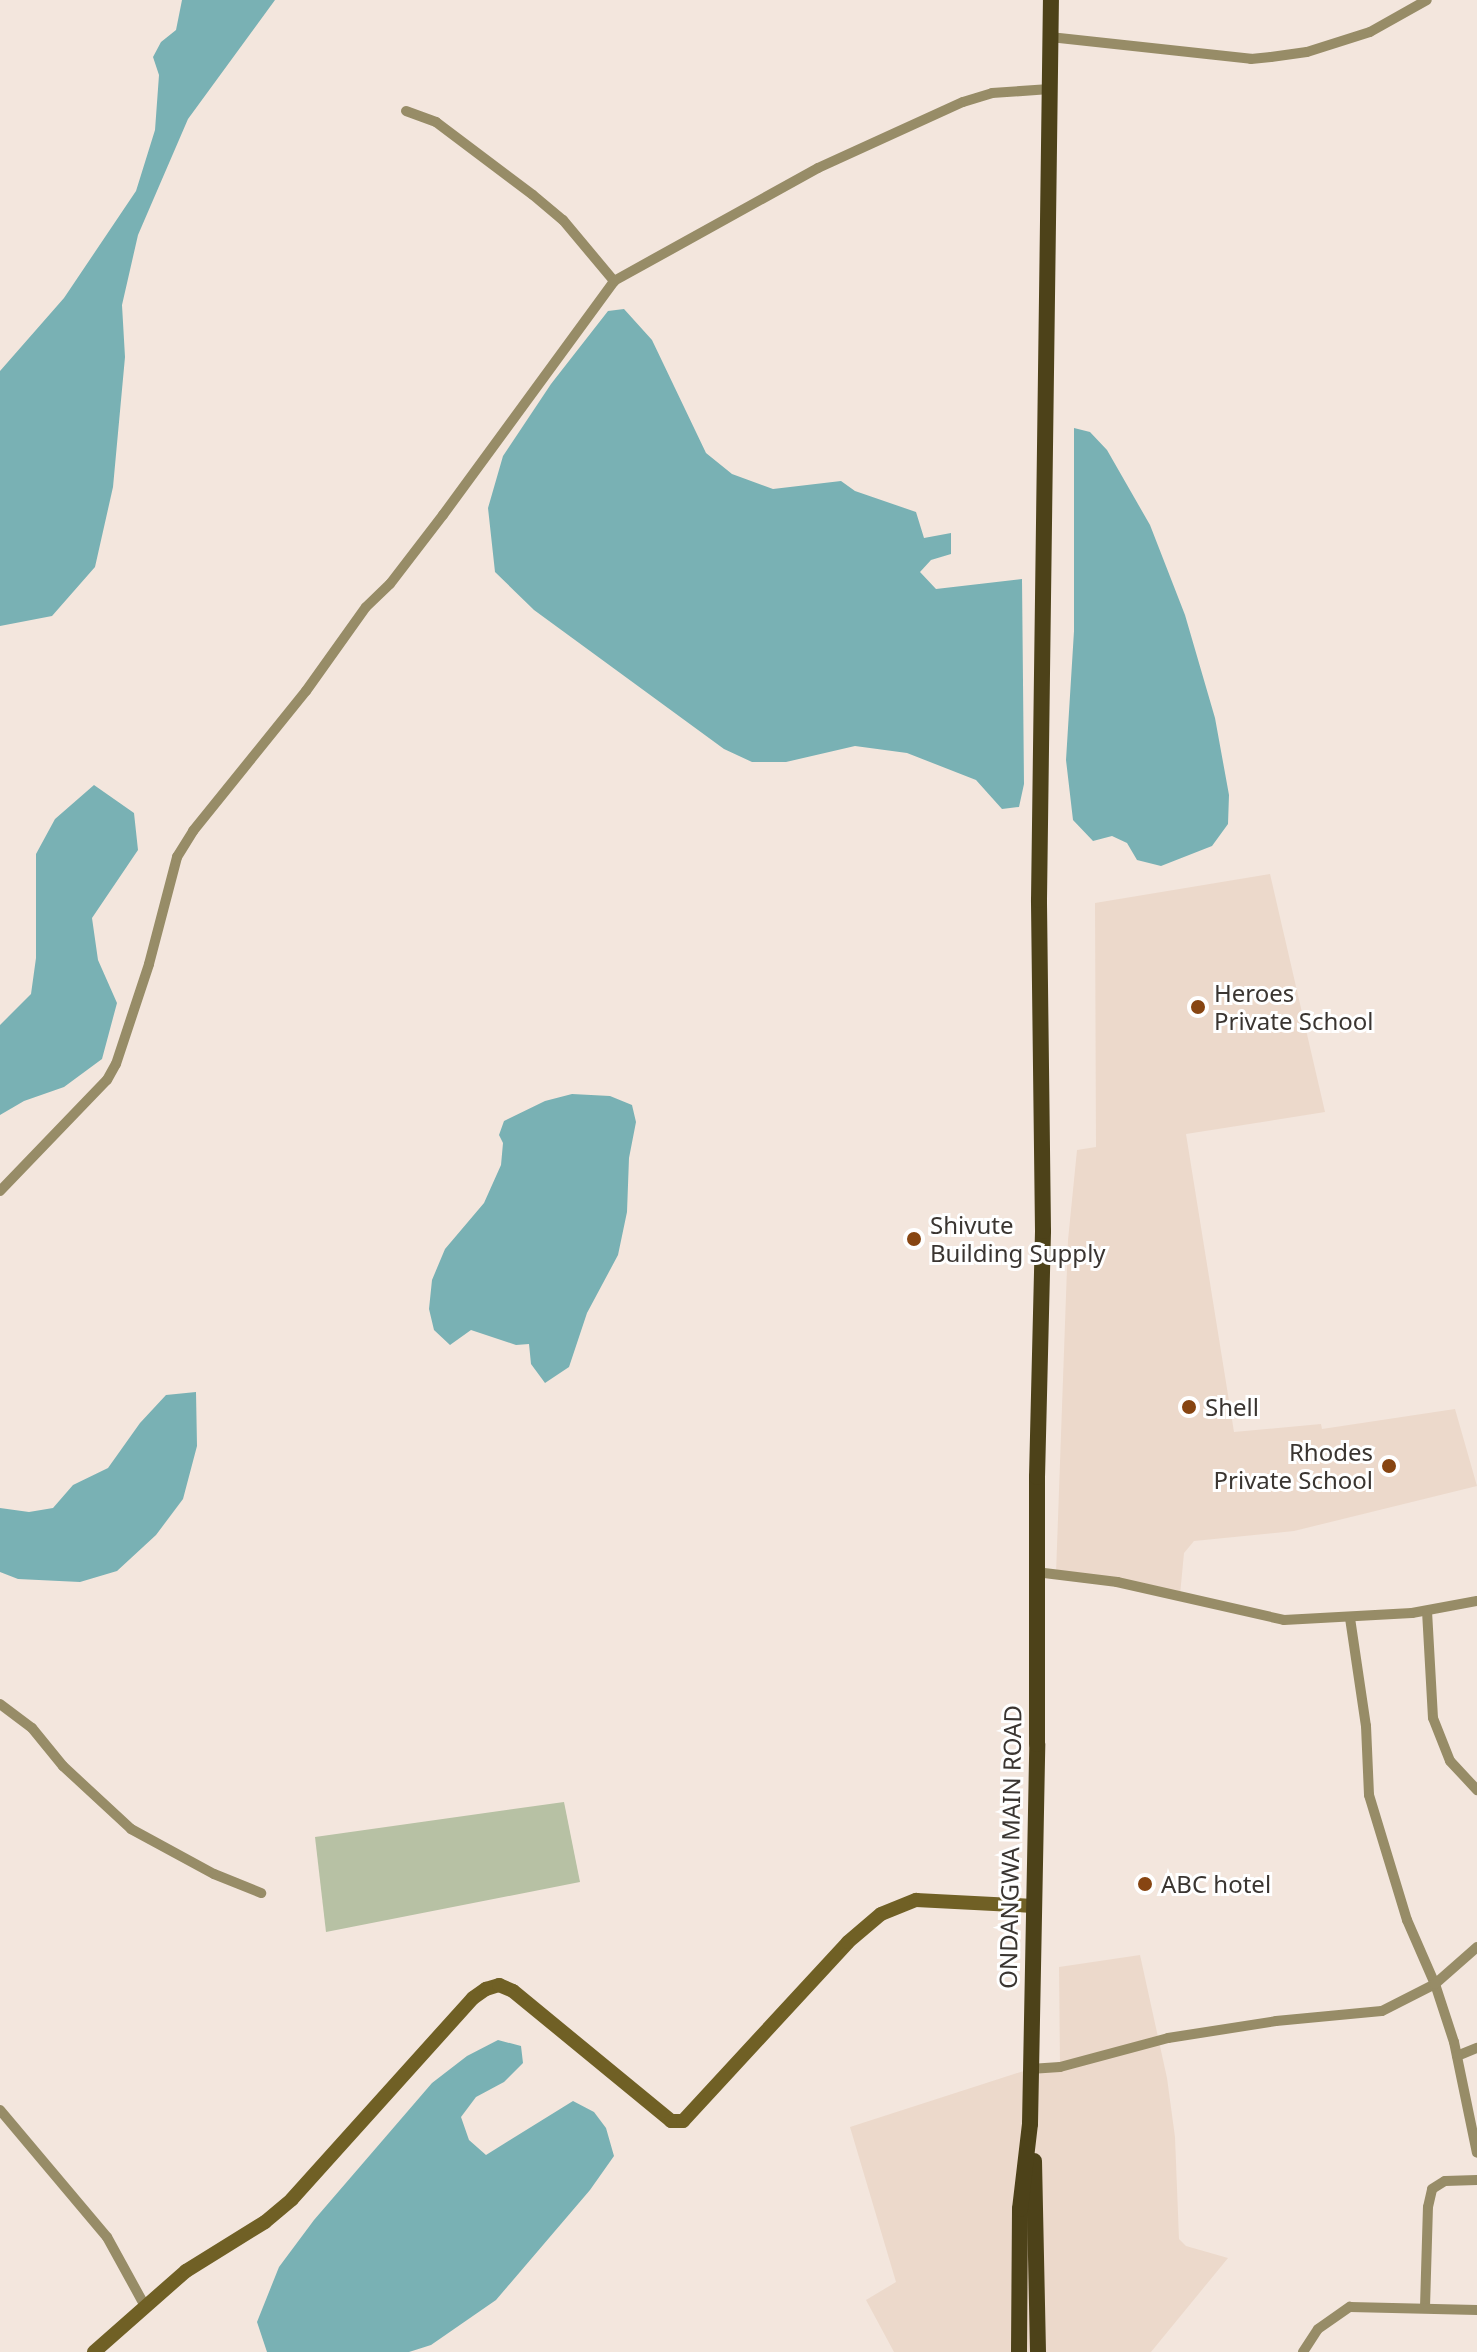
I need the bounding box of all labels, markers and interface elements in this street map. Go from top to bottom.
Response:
place label: Heroes Private School [1214,979,1373,1035]
marker: Heroes Private School [1189,998,1207,1016]
place label: Shivute Building Supply [930,1211,1106,1267]
marker: Shivute Building Supply [905,1230,923,1248]
place label: Shell [1205,1393,1259,1421]
marker: Shell [1180,1398,1198,1416]
place label: Rhodes Private School [1214,1438,1373,1494]
marker: Rhodes Private School [1380,1457,1398,1475]
street label: ONDANGWA MAIN ROAD [993,1705,1027,1989]
place label: ABC hotel [1161,1870,1271,1898]
marker: ABC hotel [1136,1875,1154,1893]

